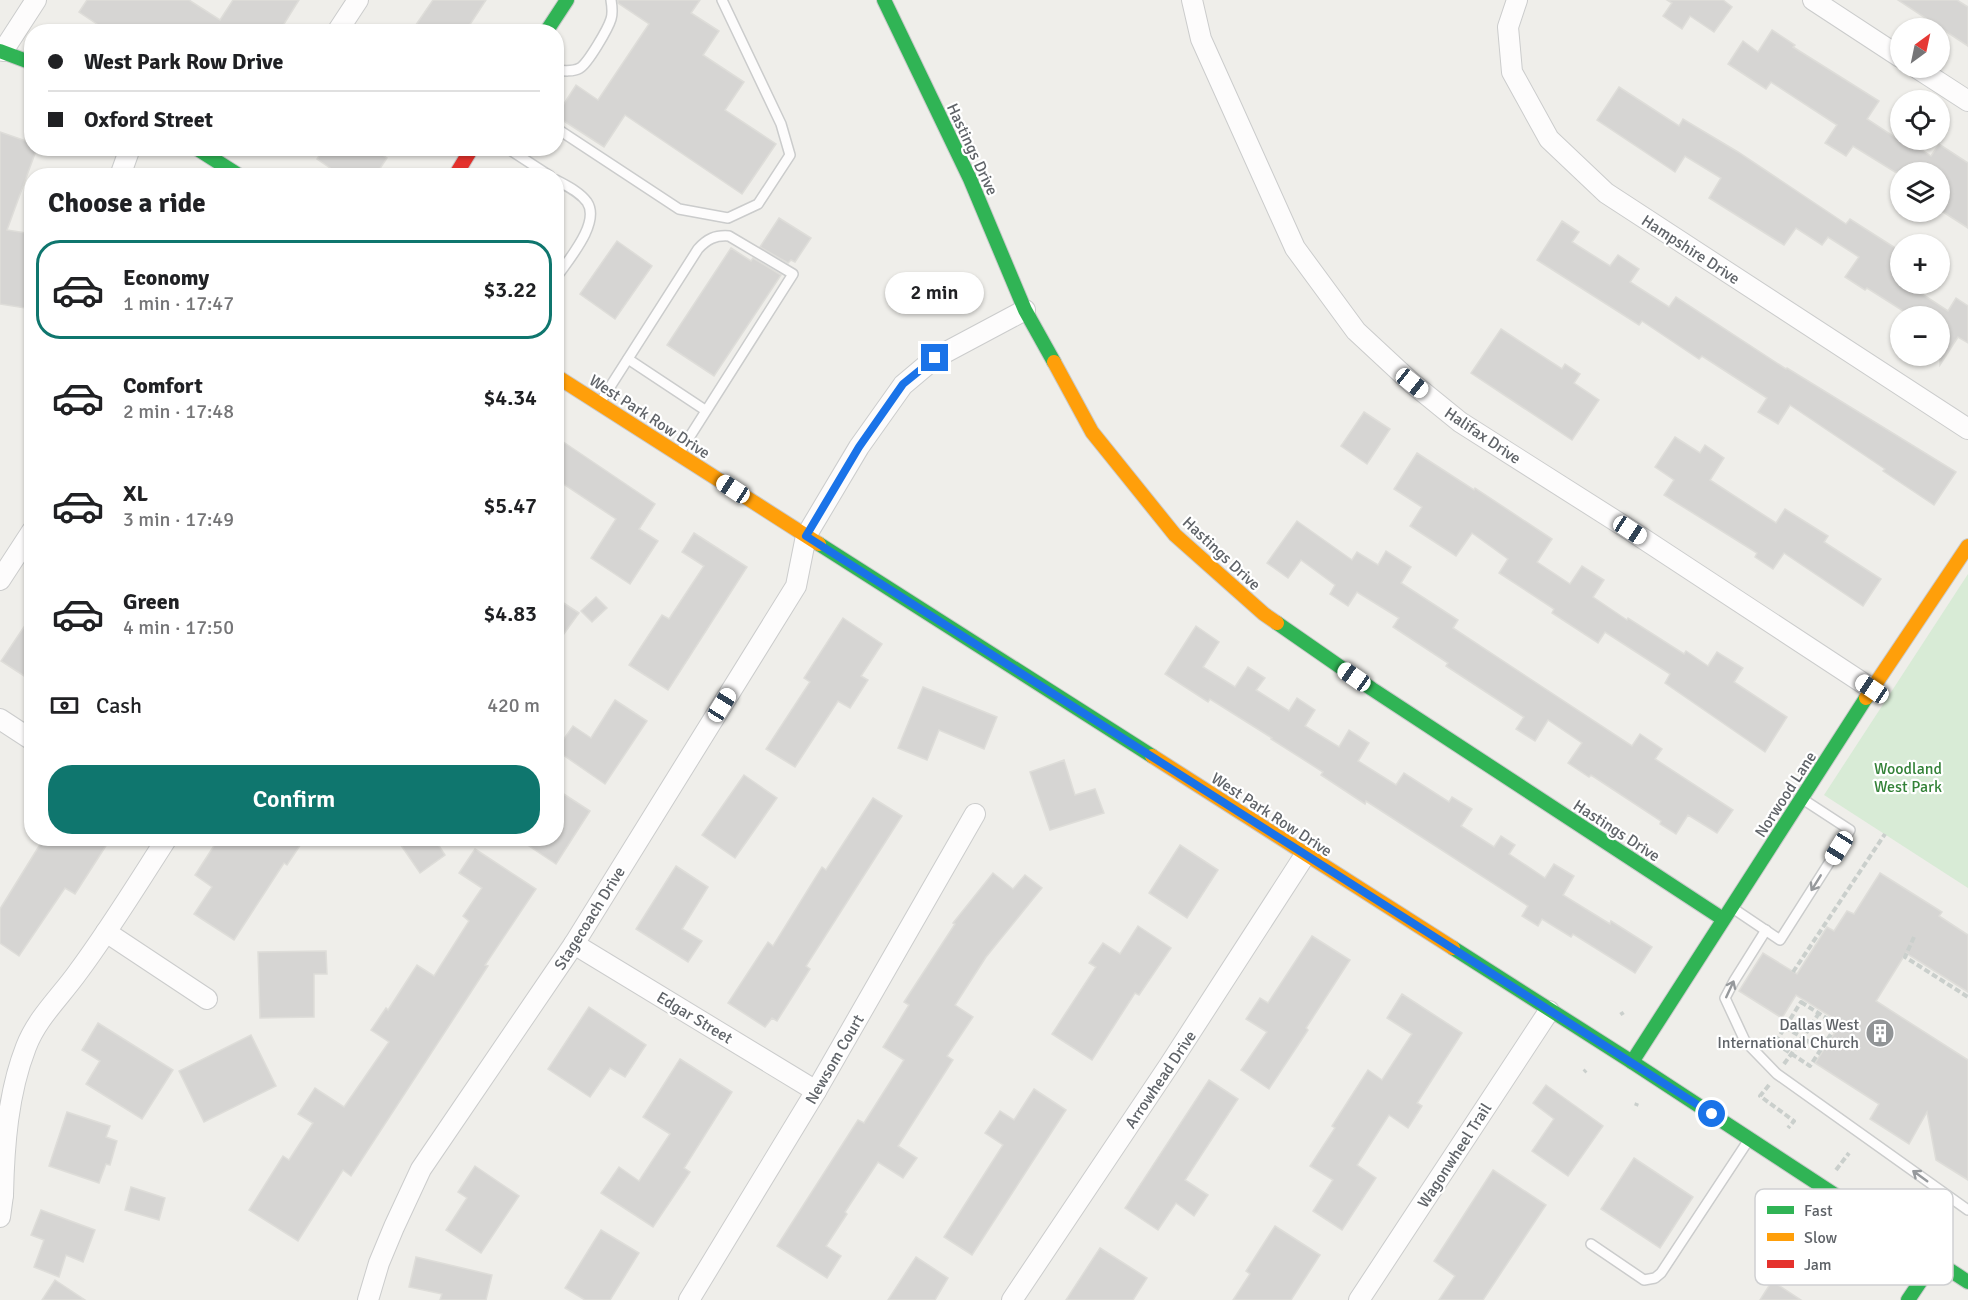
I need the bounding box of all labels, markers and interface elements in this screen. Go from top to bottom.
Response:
north arrow [1890,18,1950,78]
map controls [1890,18,1950,366]
text: West Park Row Drive [84,48,283,75]
button: locate [1890,90,1950,150]
street label: Hastings Drive [942,100,1002,199]
text: Oxford Street [84,106,213,133]
button: layers [1890,162,1950,222]
text: Choose a ride [48,187,206,220]
street label: Hampshire Drive [1638,211,1743,289]
button: + [1890,234,1950,294]
icon: car [51,263,105,317]
text: Economy [123,264,209,291]
callout: 2 min [886,271,984,313]
text: $3.22 [483,276,537,303]
text: 2 min [911,280,958,305]
text: 1 min · 17:47 [123,291,234,316]
button: − [1890,306,1950,366]
route end [921,344,948,371]
car [1392,365,1432,401]
street label: West Park Row Drive [585,370,714,463]
icon: car [51,371,105,425]
text: Comfort [123,372,203,399]
text: $4.34 [483,384,537,411]
text: 2 min · 17:48 [123,399,234,424]
street label: Halifax Drive [1440,403,1524,469]
car [713,472,753,506]
icon: car [51,479,105,533]
text: XL [123,480,148,507]
text: $5.47 [483,492,537,519]
text: 3 min · 17:49 [123,507,234,532]
street label: Hastings Drive [1178,513,1265,595]
car [1610,513,1650,547]
icon: car [51,587,105,641]
text: Green [123,588,180,615]
text: $4.83 [483,600,537,627]
text: 4 min · 17:50 [123,615,234,640]
car [1334,659,1374,695]
car [1852,671,1892,707]
car [705,685,739,725]
icon: cash [48,689,81,722]
text: Cash [96,692,142,719]
text: 420 m [487,693,540,718]
street label: Norwood Lane [1751,748,1821,841]
park label: Woodland West Park [1874,759,1942,797]
button: Confirm [48,765,540,834]
street label: West Park Row Drive [1207,768,1336,861]
street label: Hastings Drive [1569,795,1664,866]
car [1822,828,1856,868]
street label: Stagecoach Drive [550,863,630,974]
one-way arrow [1810,874,1822,891]
one-way arrow [1724,981,1736,999]
street label: Edgar Street [653,987,736,1049]
street label: Newsom Court [801,1011,869,1108]
place label: Dallas West International Church [1717,1015,1859,1053]
building icon: Dallas West International Church [1864,1017,1896,1049]
street label: Arrowhead Drive [1121,1027,1201,1132]
street label: Wagonwheel Trail [1414,1099,1496,1212]
route start [1698,1100,1725,1127]
one-way arrow [1913,1170,1929,1182]
legend [1755,1189,1953,1285]
text: Fast [1804,1201,1833,1221]
text: Slow [1804,1228,1838,1248]
text: Jam [1804,1255,1832,1275]

